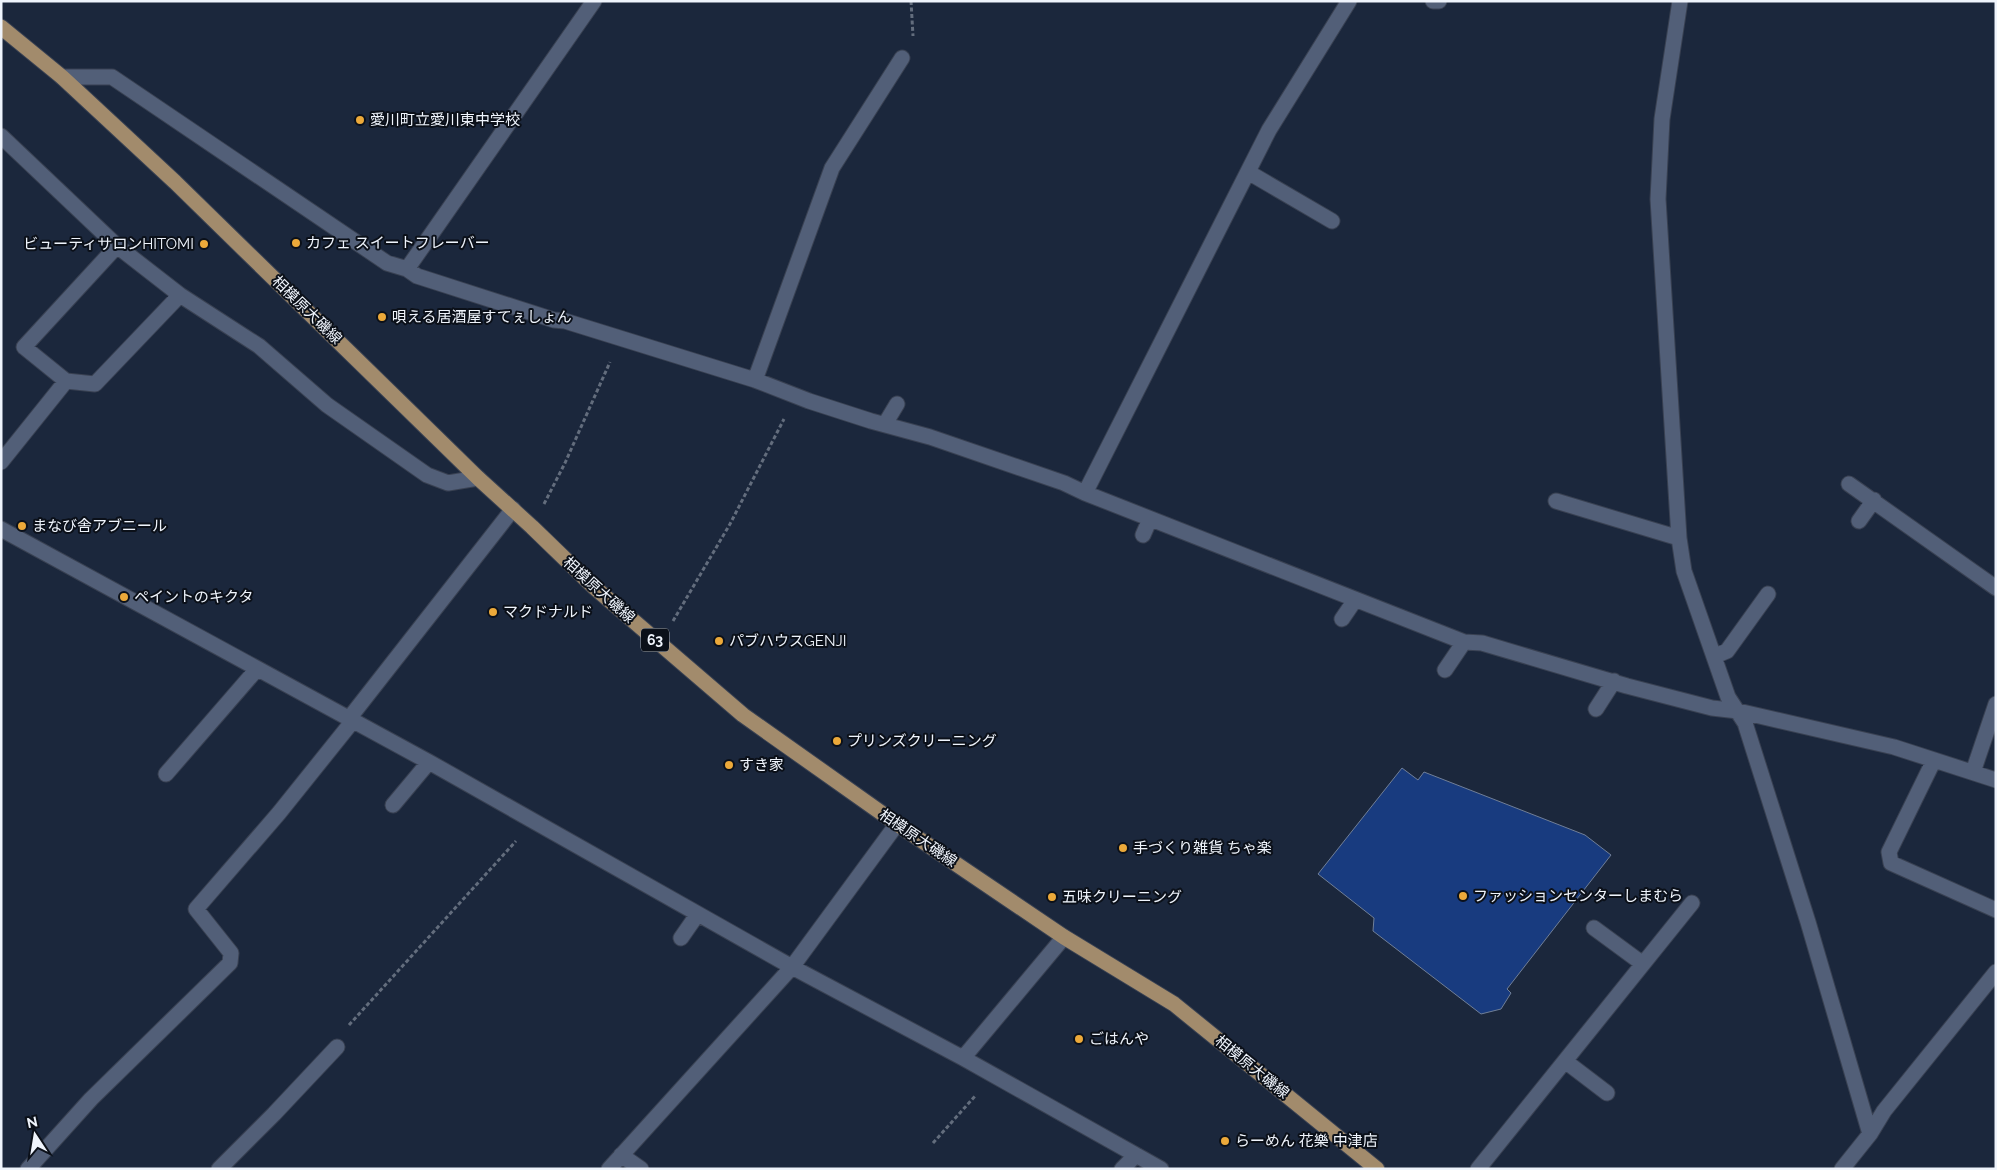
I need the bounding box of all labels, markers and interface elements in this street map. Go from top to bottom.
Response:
place label: 愛川町立愛川東中学校 [370,111,520,129]
marker: 愛川町立愛川東中学校 [354,114,366,126]
place label: カフェ スイートフレーバー [306,234,490,252]
place label: ビューティサロンHITOMI [23,235,194,253]
marker: カフェ スイートフレーバー [290,237,302,249]
marker: ビューティサロンHITOMI [198,238,210,250]
street label: 相模原大磯線 [268,272,346,348]
place label: 唄える居酒屋すてぇしょん [392,308,572,326]
marker: 唄える居酒屋すてぇしょん [376,311,388,323]
place label: まなび舎アブニール [32,517,167,535]
marker: まなび舎アブニール [16,520,28,532]
street label: 相模原大磯線 [560,553,638,627]
place label: ペイントのキクタ [134,588,253,606]
marker: ペイントのキクタ [118,591,130,603]
place label: マクドナルド [503,603,593,621]
marker: マクドナルド [487,606,499,618]
road number: 63 [641,628,669,652]
place label: パブハウスGENJI [729,632,846,650]
marker: パブハウスGENJI [713,635,725,647]
place label: プリンズクリーニング [847,732,997,750]
marker: プリンズクリーニング [831,735,843,747]
place label: すき家 [739,756,784,774]
marker: すき家 [723,759,735,771]
street label: 相模原大磯線 [876,805,960,871]
place label: 手づくり雑貨 ちゃ楽 [1133,839,1272,857]
marker: 手づくり雑貨 ちゃ楽 [1117,842,1129,854]
place label: ファッションセンターしまむら [1473,887,1683,905]
place label: 五味クリーニング [1062,888,1182,906]
marker: ファッションセンターしまむら [1457,890,1469,902]
marker: 五味クリーニング [1046,891,1058,903]
place label: ごはんや [1089,1030,1149,1048]
street label: 相模原大磯線 [1211,1032,1293,1102]
marker: ごはんや [1073,1033,1085,1045]
north arrow [10,1110,60,1160]
text: N [25,1113,39,1131]
place label: らーめん 花樂 中津店 [1235,1132,1378,1150]
marker: らーめん 花樂 中津店 [1219,1135,1231,1147]

